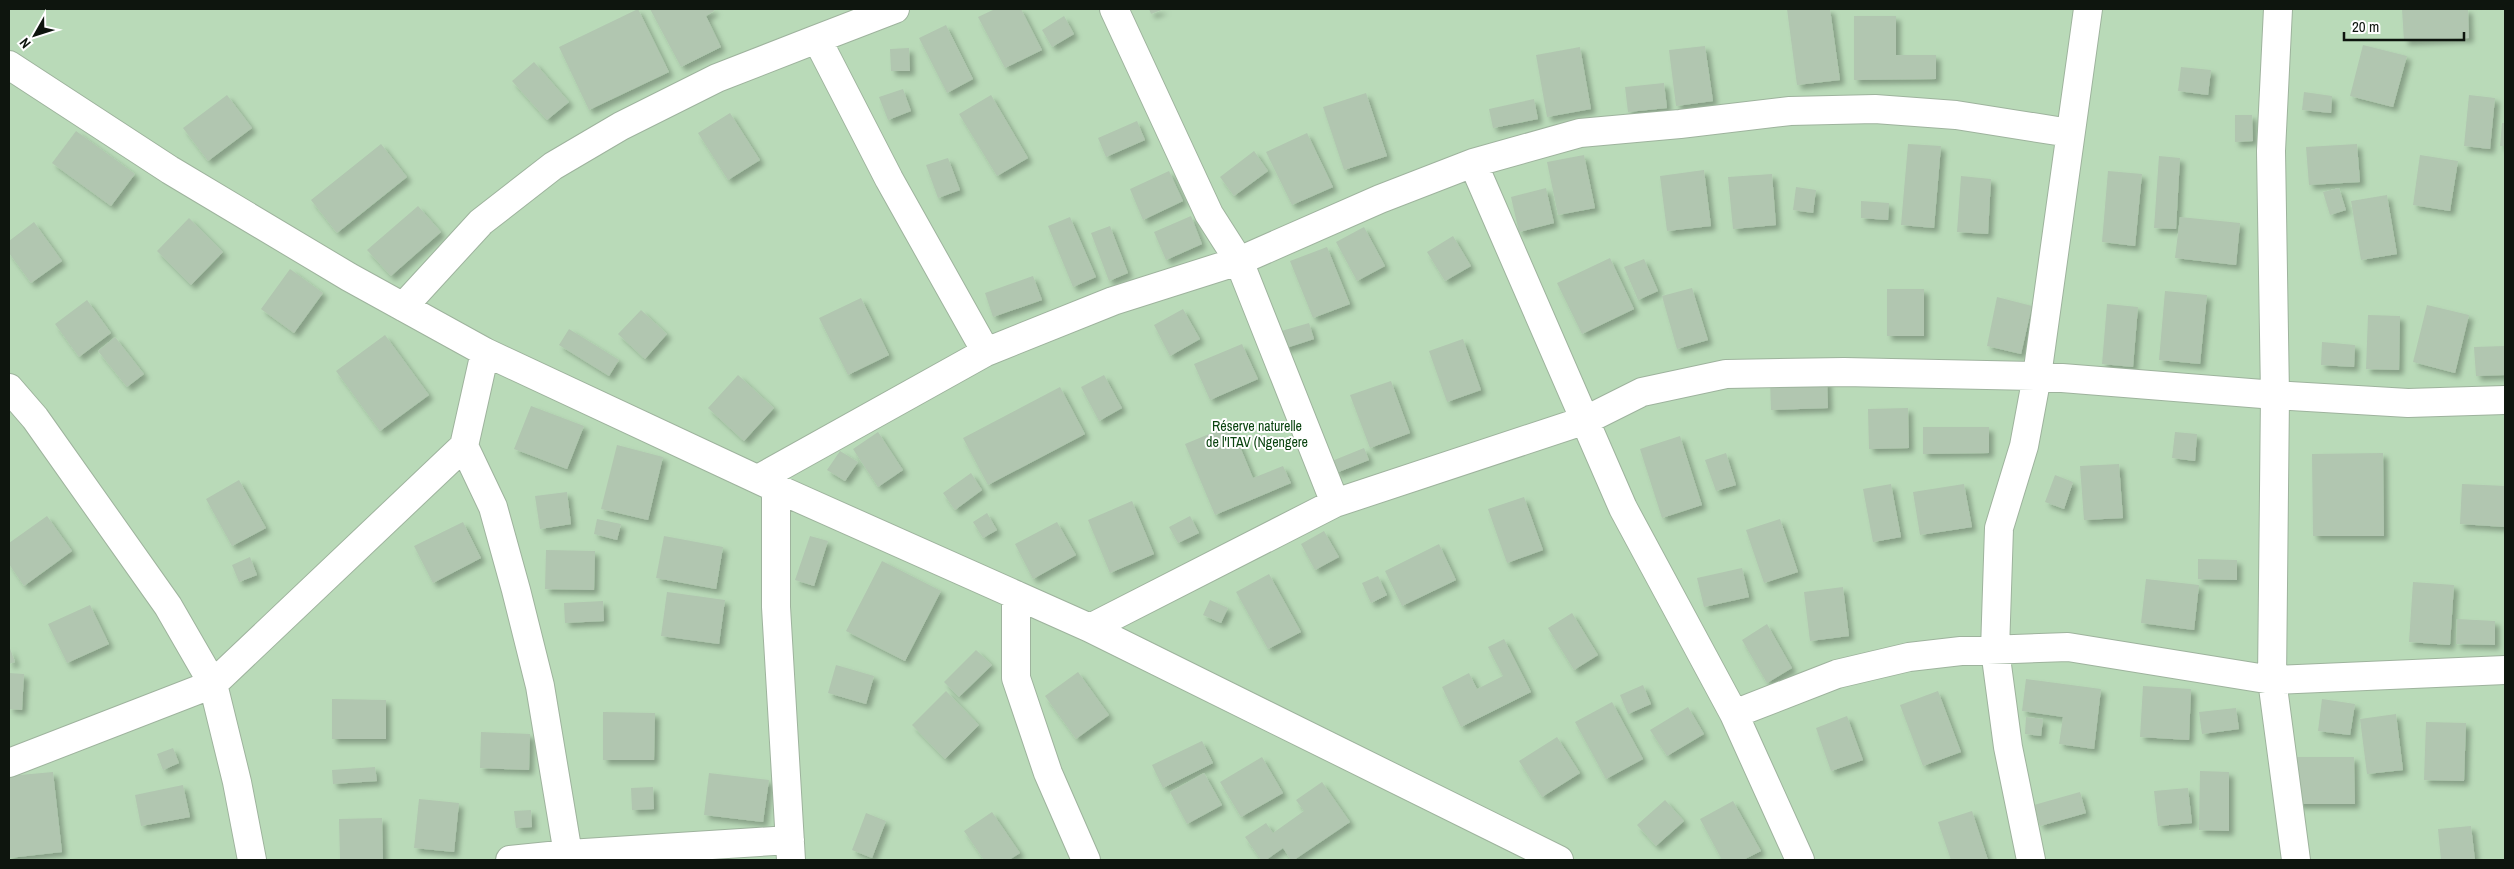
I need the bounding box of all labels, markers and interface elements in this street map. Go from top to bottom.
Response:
north arrow [10,10,60,60]
scale bar [2344,10,2464,42]
text: 20 m [2352,16,2379,37]
text: N [15,34,35,52]
park label: Réserve naturelle de l'ITAV (Ngengere [1206,417,1308,451]

